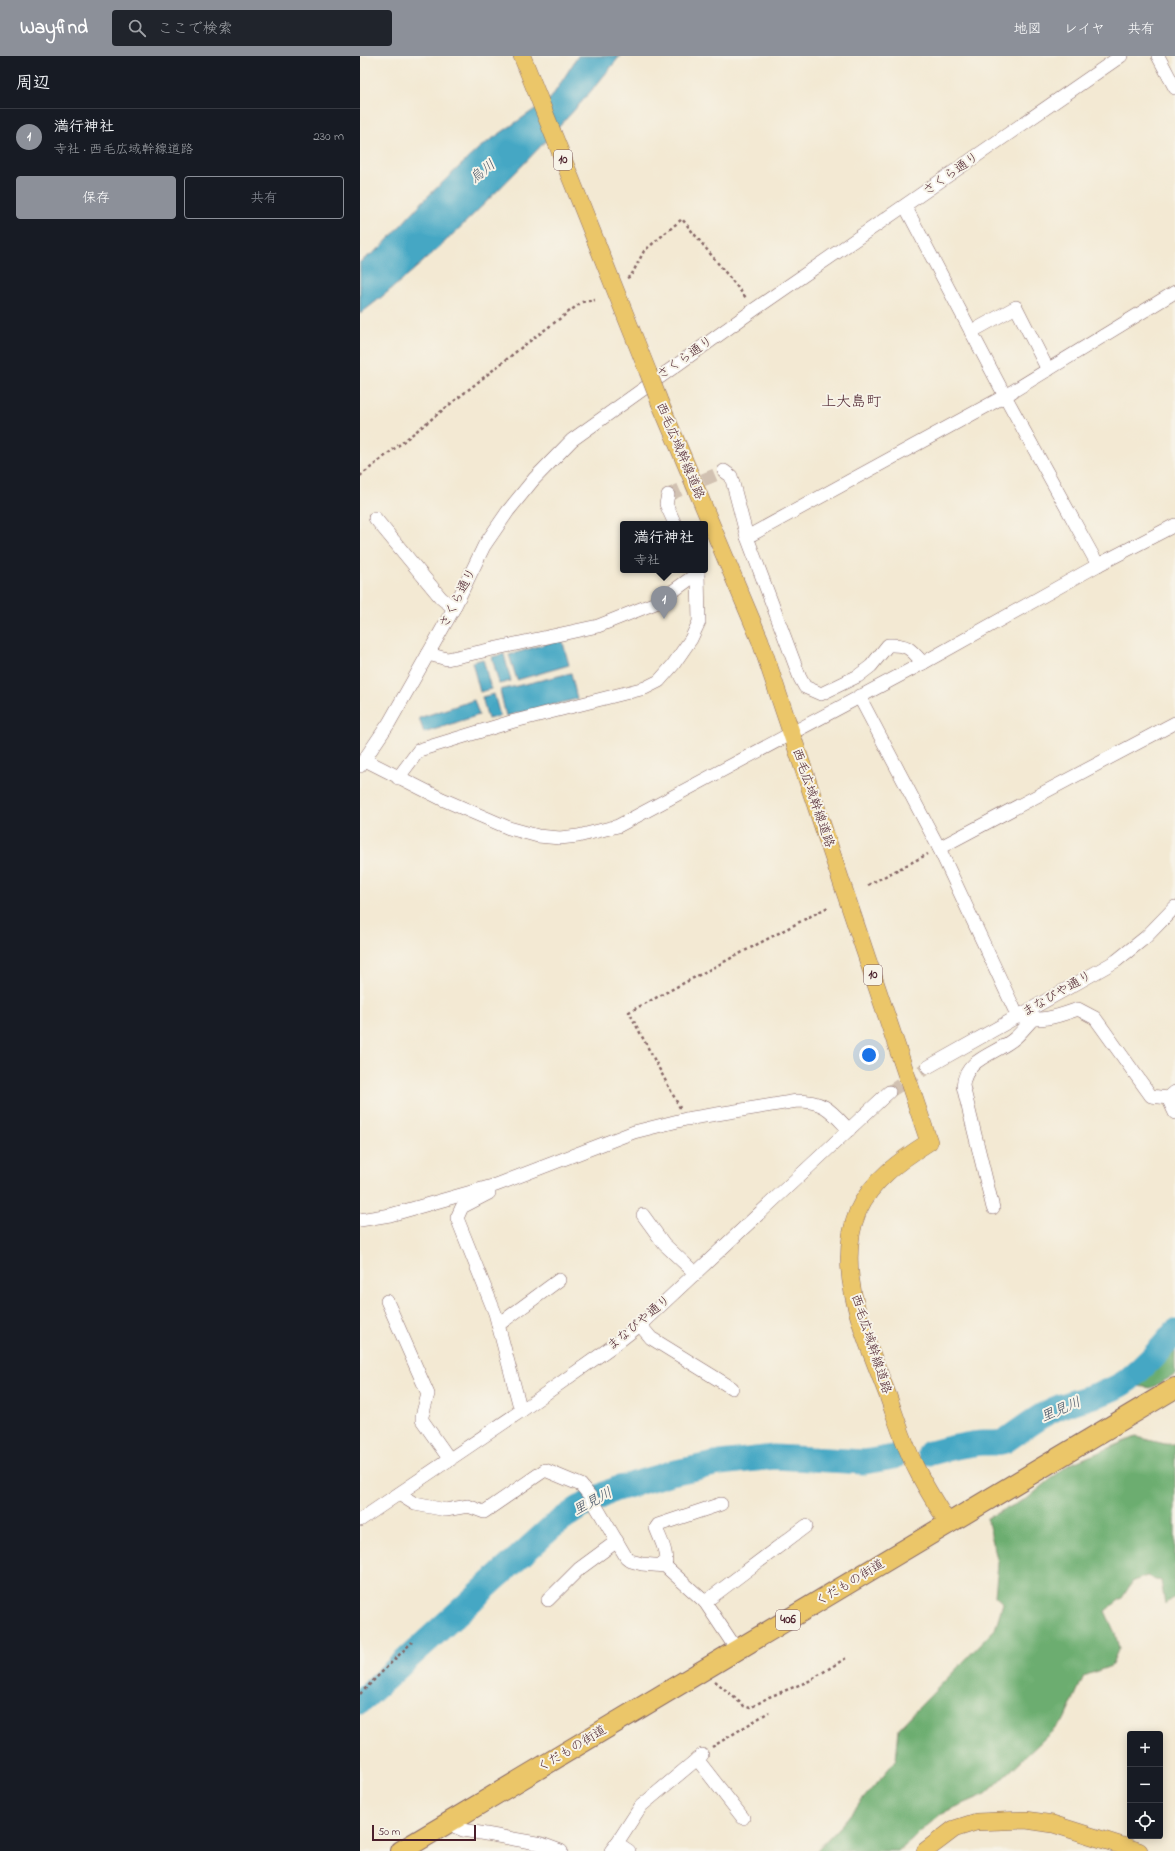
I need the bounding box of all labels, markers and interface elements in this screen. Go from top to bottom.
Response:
search box [112,10,392,46]
text: Wayfind [20,15,88,42]
icon: search [126,17,148,39]
text: ここで検索 [158,18,233,40]
text: 地図 [1014,19,1042,40]
text: レイヤ [1064,19,1105,40]
text: 共有 [1127,19,1155,40]
text: 周辺 [16,71,50,96]
text: 満行神社 [54,116,114,138]
text: 1 [27,127,31,146]
text: 230 m [313,127,344,146]
text: 寺社 · 西毛広域幹線道路 [54,140,193,159]
street label: さくら通り [919,148,983,200]
road number: 10 [554,150,572,170]
water label: 烏川 [466,155,500,189]
button: 保存 [16,176,176,219]
button: 共有 [184,176,344,219]
street label: さくら通り [653,332,717,384]
district label: 上大島町 [821,391,882,413]
street label: 西毛広域幹線道路 [651,399,709,503]
popup [620,521,708,573]
text: 満行神社 [634,527,694,549]
text: 寺社 [634,551,660,570]
street label: さくら通り [435,565,481,631]
pin: 1 [651,586,677,619]
street label: 西毛広域幹線道路 [787,746,839,850]
road number: 10 [864,965,882,985]
street label: まなびや通り [1018,966,1096,1022]
your location [859,1045,879,1065]
street label: まなびや通り [603,1291,675,1355]
street label: 西毛広域幹線道路 [846,1292,896,1396]
water label: 里見川 [1038,1392,1084,1428]
water label: 里見川 [570,1483,616,1521]
street label: くだもの街道 [812,1555,888,1611]
road number: 406 [776,1610,800,1630]
street label: くだもの街道 [534,1721,610,1777]
map controls [1127,1731,1163,1839]
button: + [1127,1731,1163,1767]
button: − [1127,1767,1163,1803]
button: locate [1127,1803,1163,1839]
scale bar [372,1823,476,1842]
text: 50 m [378,1824,400,1840]

